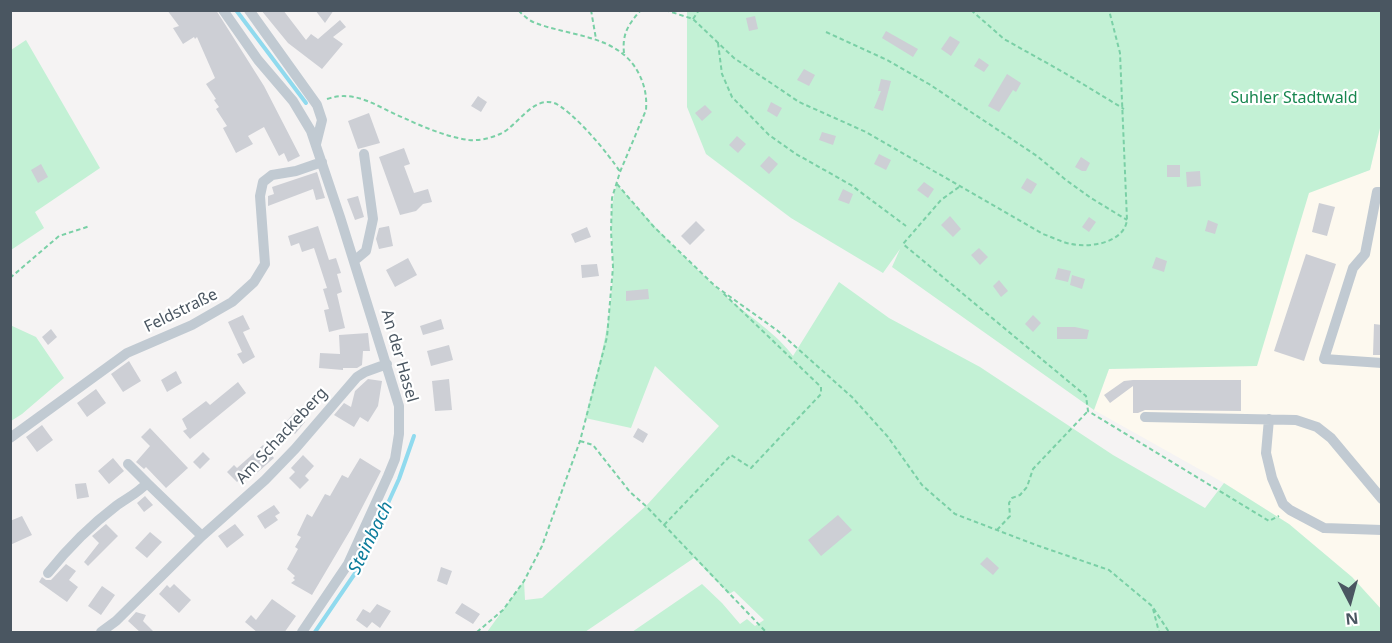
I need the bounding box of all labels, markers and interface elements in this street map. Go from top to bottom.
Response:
park label: Suhler Stadtwald [1230,88,1358,108]
street label: Feldstraße [141,285,221,337]
street label: An der Hasel [377,307,421,405]
street label: Am Schackeberg [232,384,332,488]
water label: Steinbach [344,498,398,578]
north arrow [1320,571,1380,631]
text: N [1344,607,1360,631]

